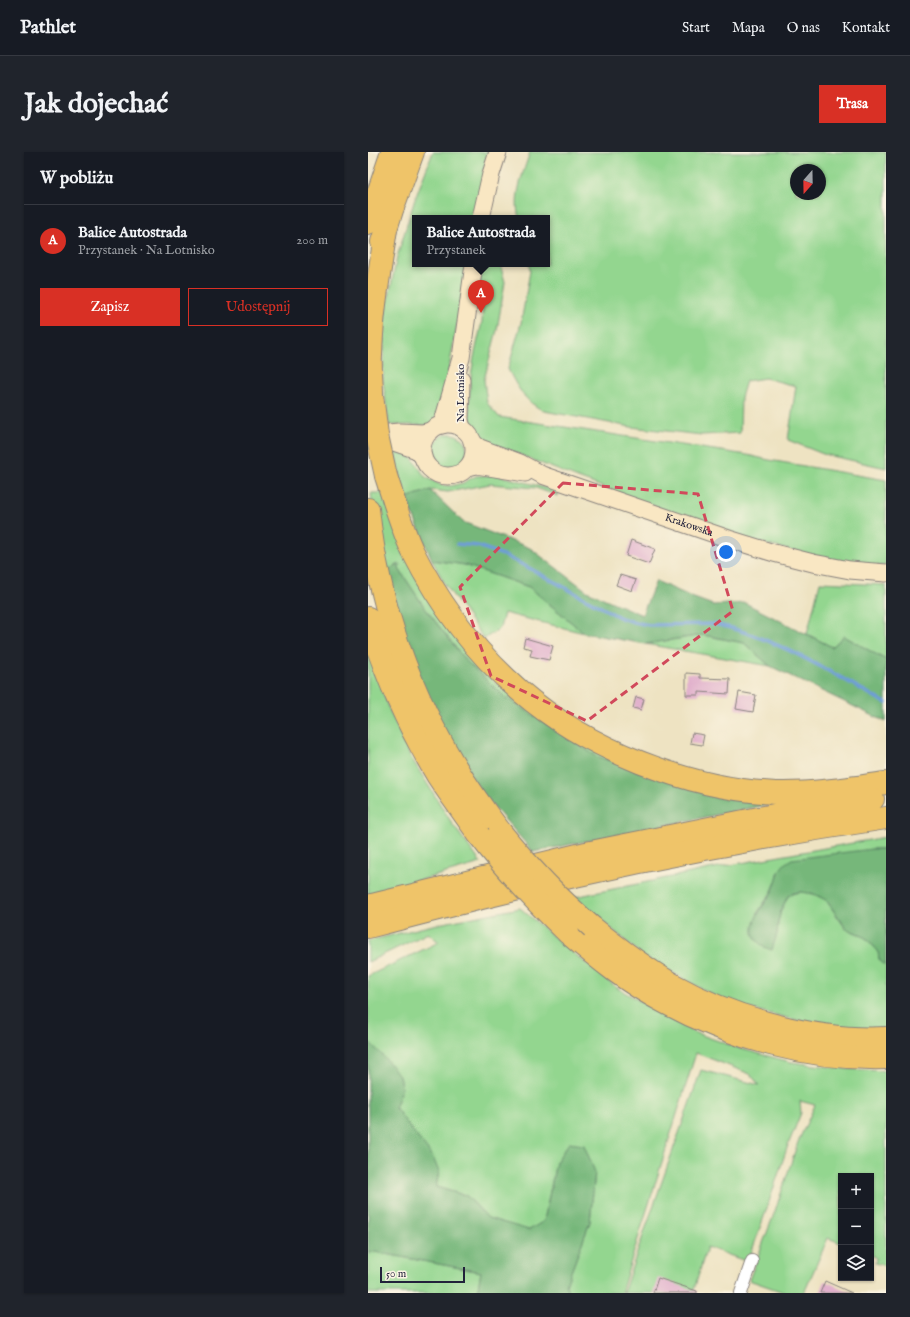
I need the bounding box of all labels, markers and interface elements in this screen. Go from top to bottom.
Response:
text: Pathlet [20,16,76,40]
text: Start [682,19,710,37]
text: Mapa [732,19,765,37]
text: O nas [787,19,820,37]
text: Kontakt [842,19,890,37]
button: Trasa [819,85,886,123]
text: Jak dojechać [24,87,168,122]
north arrow [790,164,826,200]
text: W pobliżu [40,168,113,189]
popup [412,215,550,267]
text: Balice Autostrada [78,223,187,242]
text: Balice Autostrada [426,223,536,242]
text: A [49,232,57,249]
text: 200 m [296,232,328,249]
text: Przystanek · Na Lotnisko [78,242,215,259]
text: Przystanek [426,242,486,259]
pin: A [468,280,494,313]
button: Zapisz [40,288,180,326]
button: Udostępnij [188,288,328,326]
street label: Na Lotnisko [454,364,468,422]
street label: Krakowska [663,511,715,540]
your location [716,542,736,562]
map controls [838,1173,874,1281]
button: + [838,1173,874,1209]
button: − [838,1209,874,1245]
button: layers [838,1245,874,1281]
scale bar [380,1265,465,1284]
text: 50 m [386,1267,406,1281]

